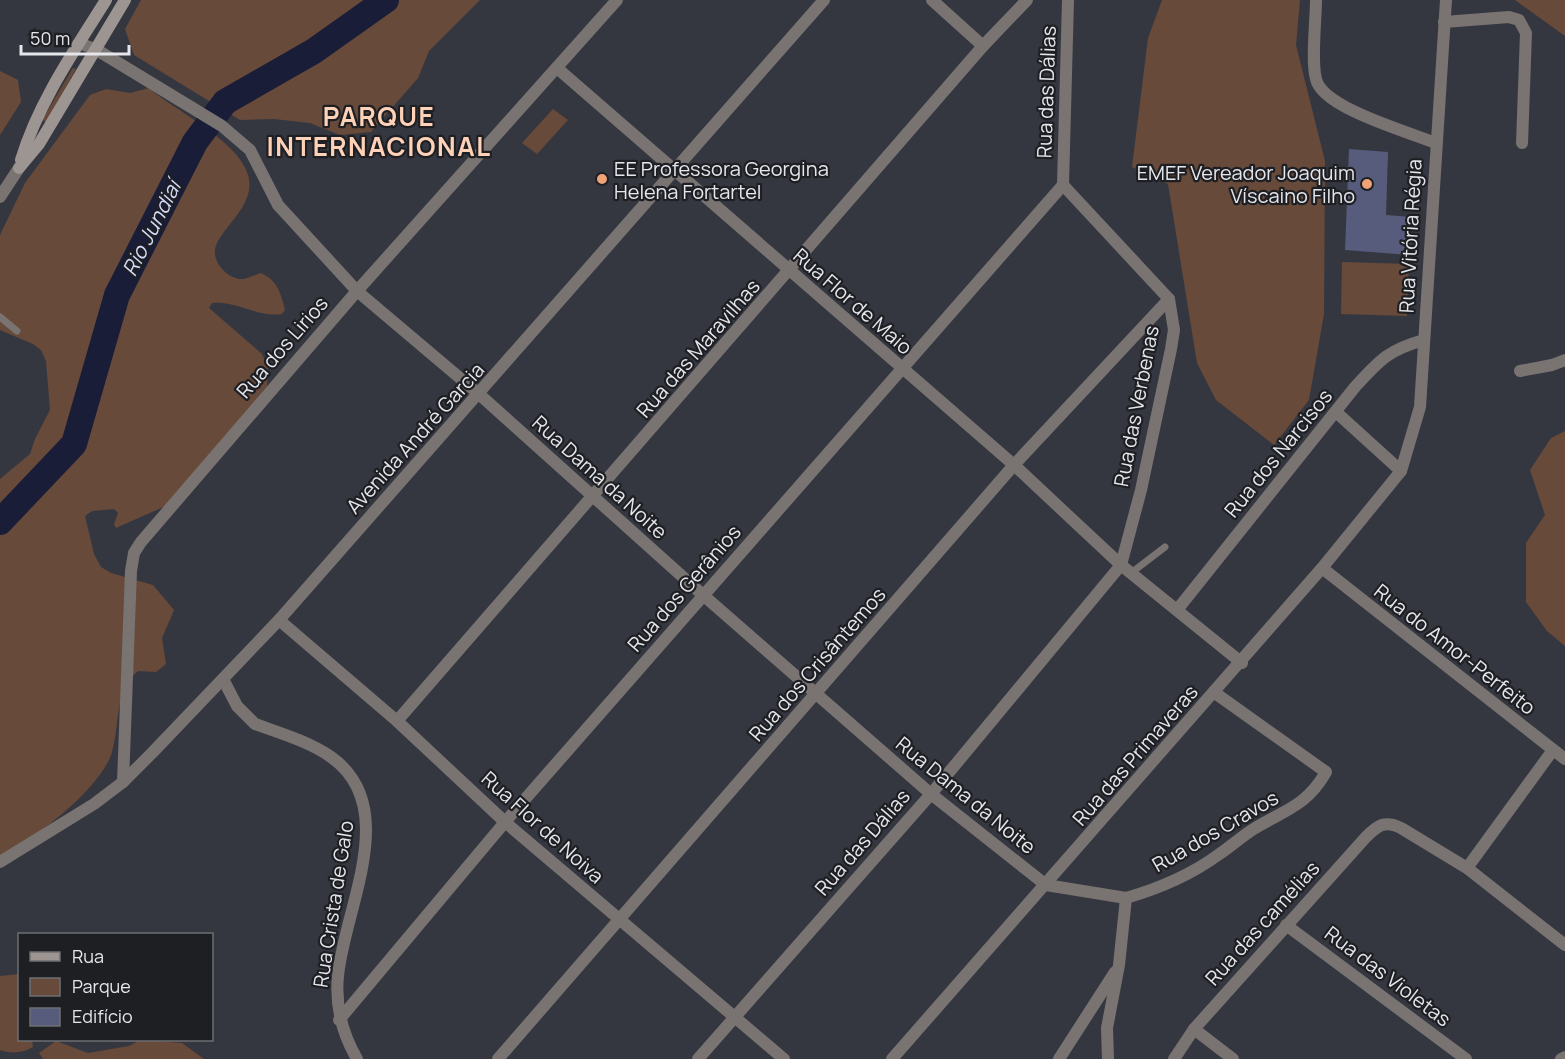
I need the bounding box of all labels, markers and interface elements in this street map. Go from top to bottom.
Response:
scale bar [21,18,129,56]
street label: Rua das Dálias [1030,25,1062,159]
text: 50 m [30,26,70,50]
district label: PARQUE INTERNACIONAL [266,98,492,164]
place label: EE Professora Georgina Helena Fortartel [614,155,829,205]
street label: Rua Vitória Régia [1392,158,1428,314]
place label: EMEF Vereador Joaquim Víscaino Filho [1137,159,1355,209]
water label: Rio Jundiaí [115,172,189,280]
marker: EE Professora Georgina Helena Fortartel [595,172,609,186]
marker: EMEF Vereador Joaquim Víscaino Filho [1360,177,1374,191]
street label: Rua Flor de Maio [788,242,918,360]
street label: Rua das Maravilhas [630,273,766,423]
street label: Rua dos Lirios [230,290,334,404]
street label: Rua das Verbenas [1107,323,1165,489]
street label: Avenida André Garcia [340,357,490,519]
street label: Rua dos Narcisos [1218,383,1338,523]
street label: Rua Dama da Noite [527,409,673,545]
street label: Rua dos Gerânios [621,519,747,657]
street label: Rua do Amor-Perfeito [1369,578,1541,721]
street label: Rua dos Crisântemos [743,581,891,747]
street label: Rua das Primaveras [1066,679,1204,831]
street label: Rua Dama da Noite [890,730,1042,860]
street label: Rua Flor de Noiva [476,765,610,889]
street label: Rua das Dálias [808,783,916,901]
street label: Rua dos Cravos [1147,784,1283,878]
street label: Rua Crista de Galo [306,818,360,989]
street label: Rua das camélias [1199,855,1325,991]
street label: Rua das Violetas [1319,920,1457,1032]
legend [18,933,213,1041]
text: Rua [72,944,104,968]
text: Parque [72,974,131,998]
text: Edifício [72,1004,133,1028]

